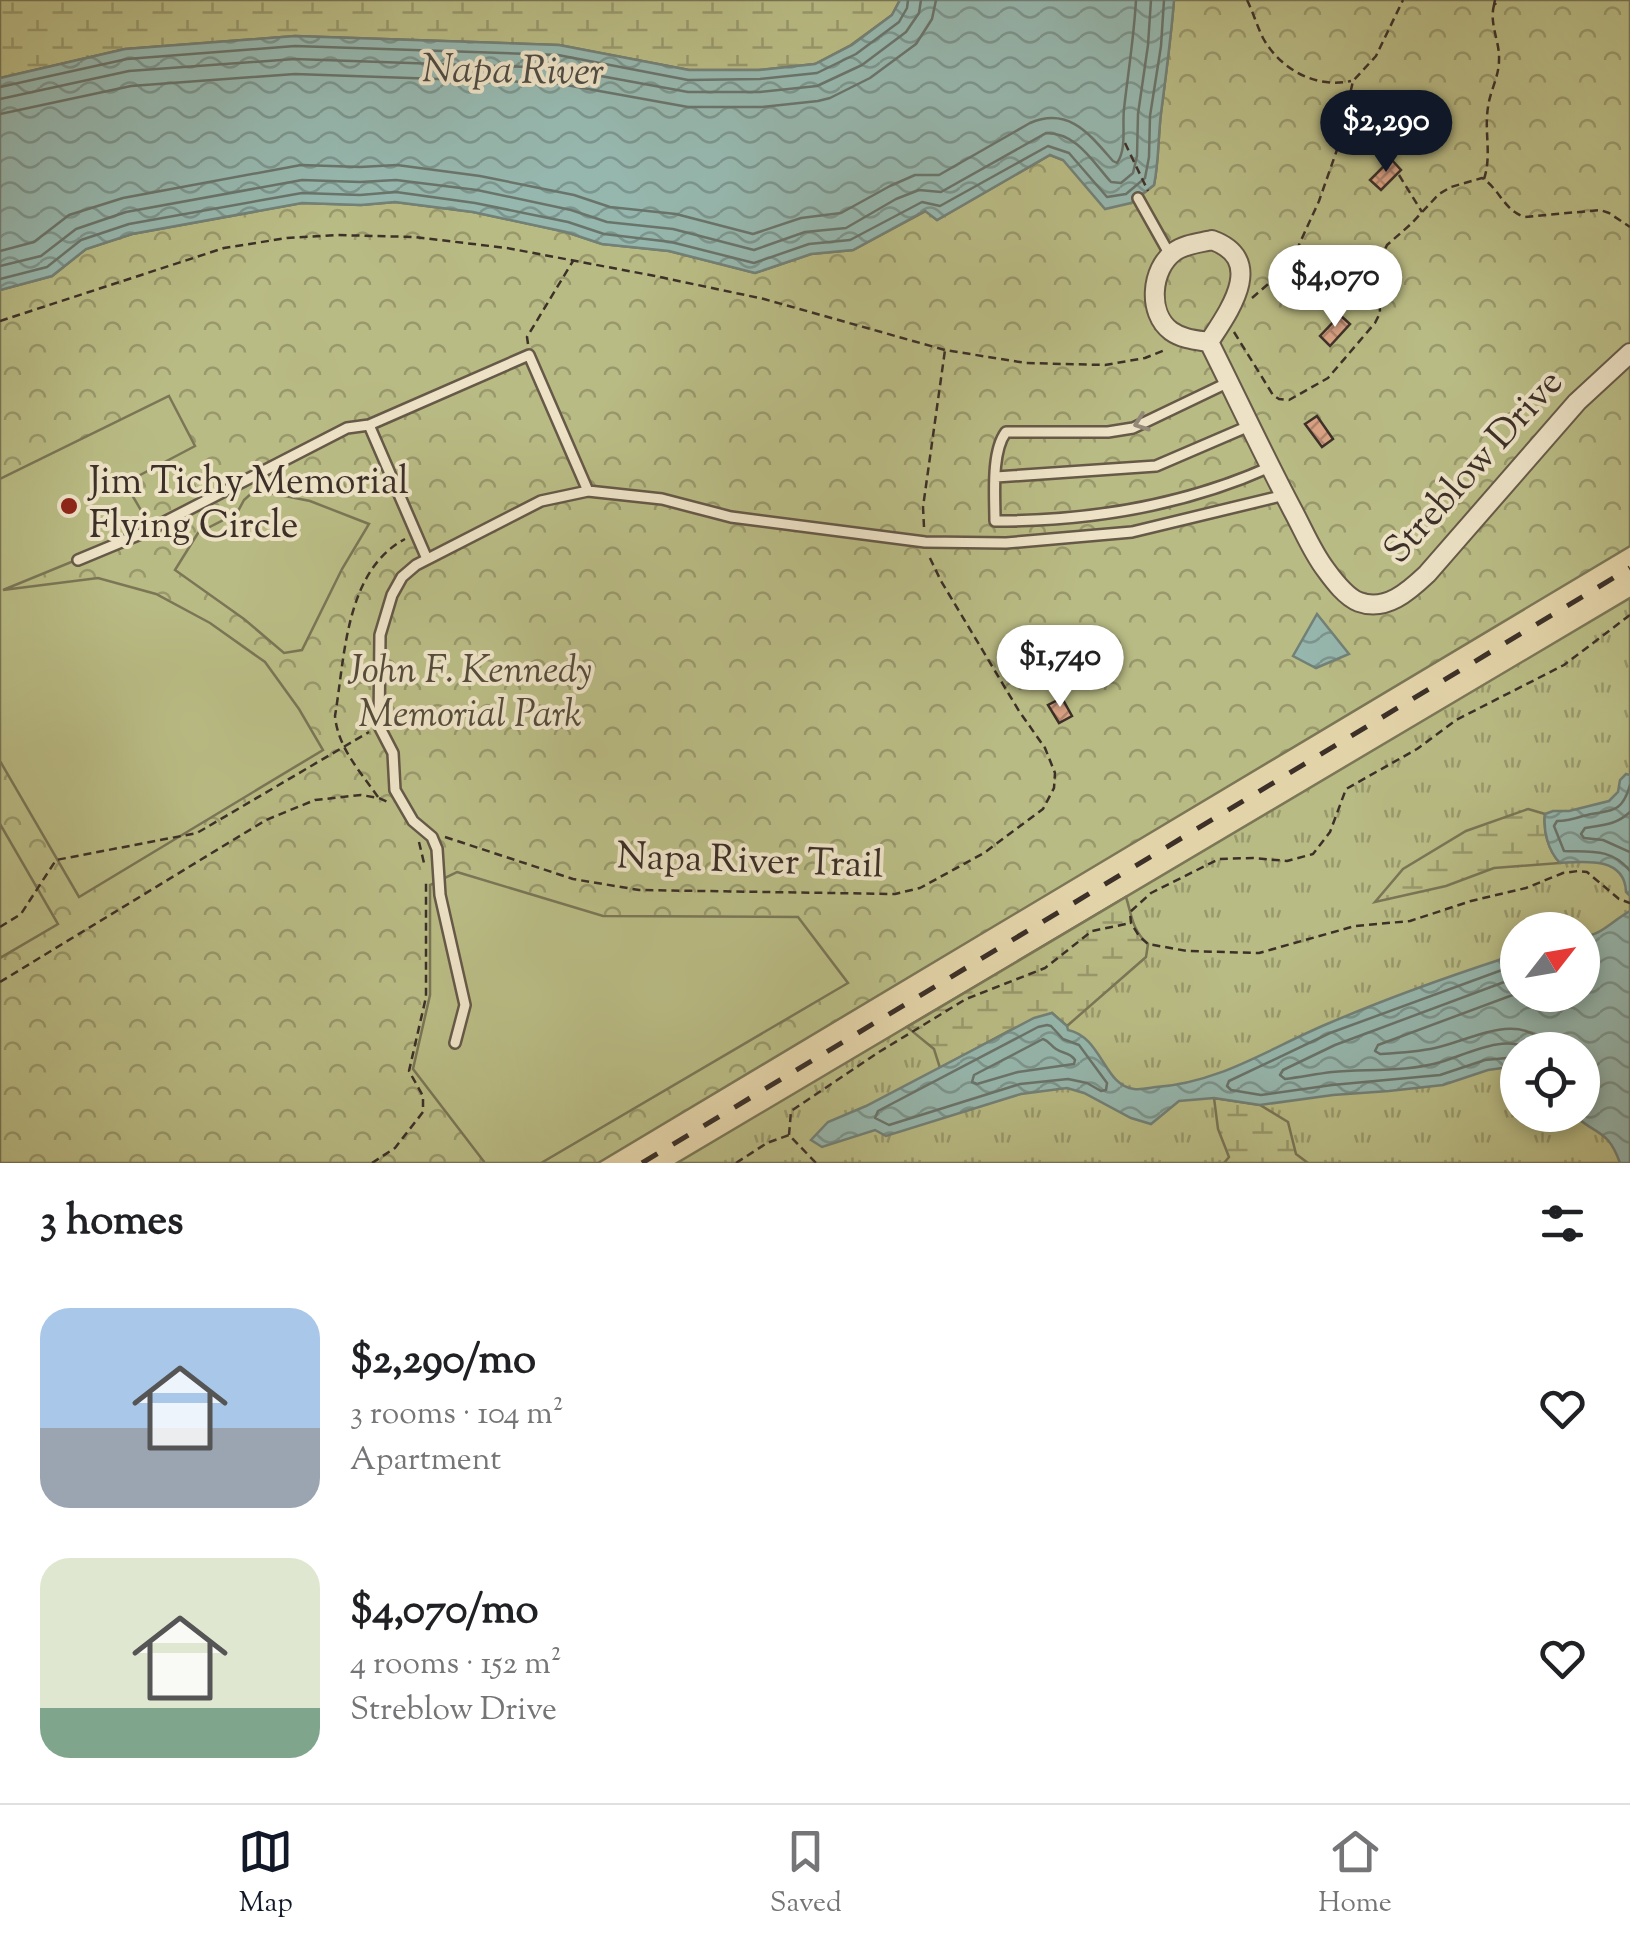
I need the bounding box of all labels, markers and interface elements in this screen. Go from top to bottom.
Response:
water label: Napa River [421,43,605,103]
pin: $2,290 [1305,90,1467,175]
text: $2,290 [1342,99,1430,145]
pin: $4,070 [1254,245,1416,330]
text: $4,070 [1290,254,1380,300]
street label: Streblow Drive [1373,359,1577,577]
one-way arrow [1133,411,1150,432]
place label: Jim Tichy Memorial Flying Circle [87,457,409,555]
marker: Jim Tichy Memorial Flying Circle [58,495,80,517]
pin: $1,740 [979,625,1141,710]
text: $1,740 [1019,634,1101,680]
park label: John F. Kennedy Memorial Park [347,646,592,744]
street label: Napa River Trail [616,831,884,895]
north arrow [1500,912,1600,1012]
map controls [1500,912,1600,1132]
button: locate [1500,1032,1600,1132]
text: 3 homes [40,1193,184,1253]
icon: filters [1535,1196,1590,1251]
text: $2,290/mo [350,1332,536,1392]
icon: home [120,1348,240,1468]
icon: heart [1535,1381,1590,1436]
text: 3 rooms · 104 m² [350,1392,564,1438]
text: Apartment [350,1438,501,1484]
text: $4,070/mo [350,1582,539,1642]
icon: home [120,1598,240,1718]
icon: heart [1535,1631,1590,1686]
text: 4 rooms · 152 m² [350,1642,562,1688]
text: Streblow Drive [350,1688,557,1734]
tab: Map [238,1824,293,1924]
tab: Saved [770,1824,842,1924]
tab: Home [1318,1824,1392,1924]

